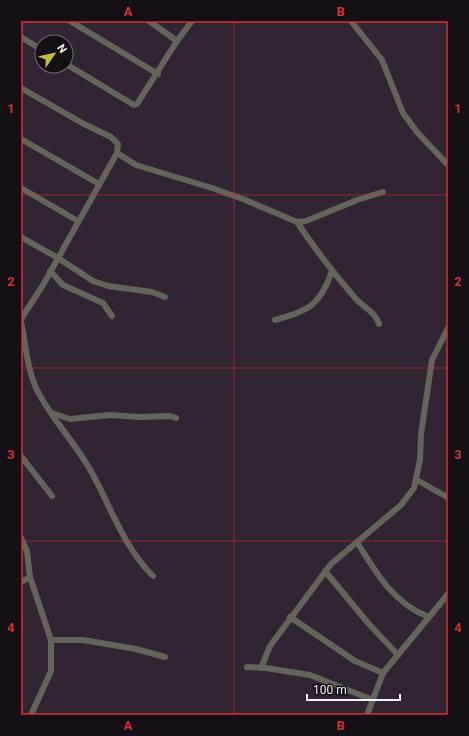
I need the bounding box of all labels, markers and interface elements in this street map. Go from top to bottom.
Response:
text: A [124,4,133,19]
text: B [337,4,345,19]
north arrow [34,34,74,74]
text: N [54,42,70,56]
text: 1 [7,101,15,116]
text: 1 [454,101,462,116]
text: 2 [7,274,15,289]
text: 2 [454,274,462,289]
text: 3 [7,447,15,462]
text: 3 [454,447,462,462]
text: 4 [7,620,15,635]
text: 4 [454,620,462,635]
scale bar [307,676,400,702]
text: 100 m [313,683,347,697]
text: A [124,718,133,733]
text: B [337,718,345,733]

